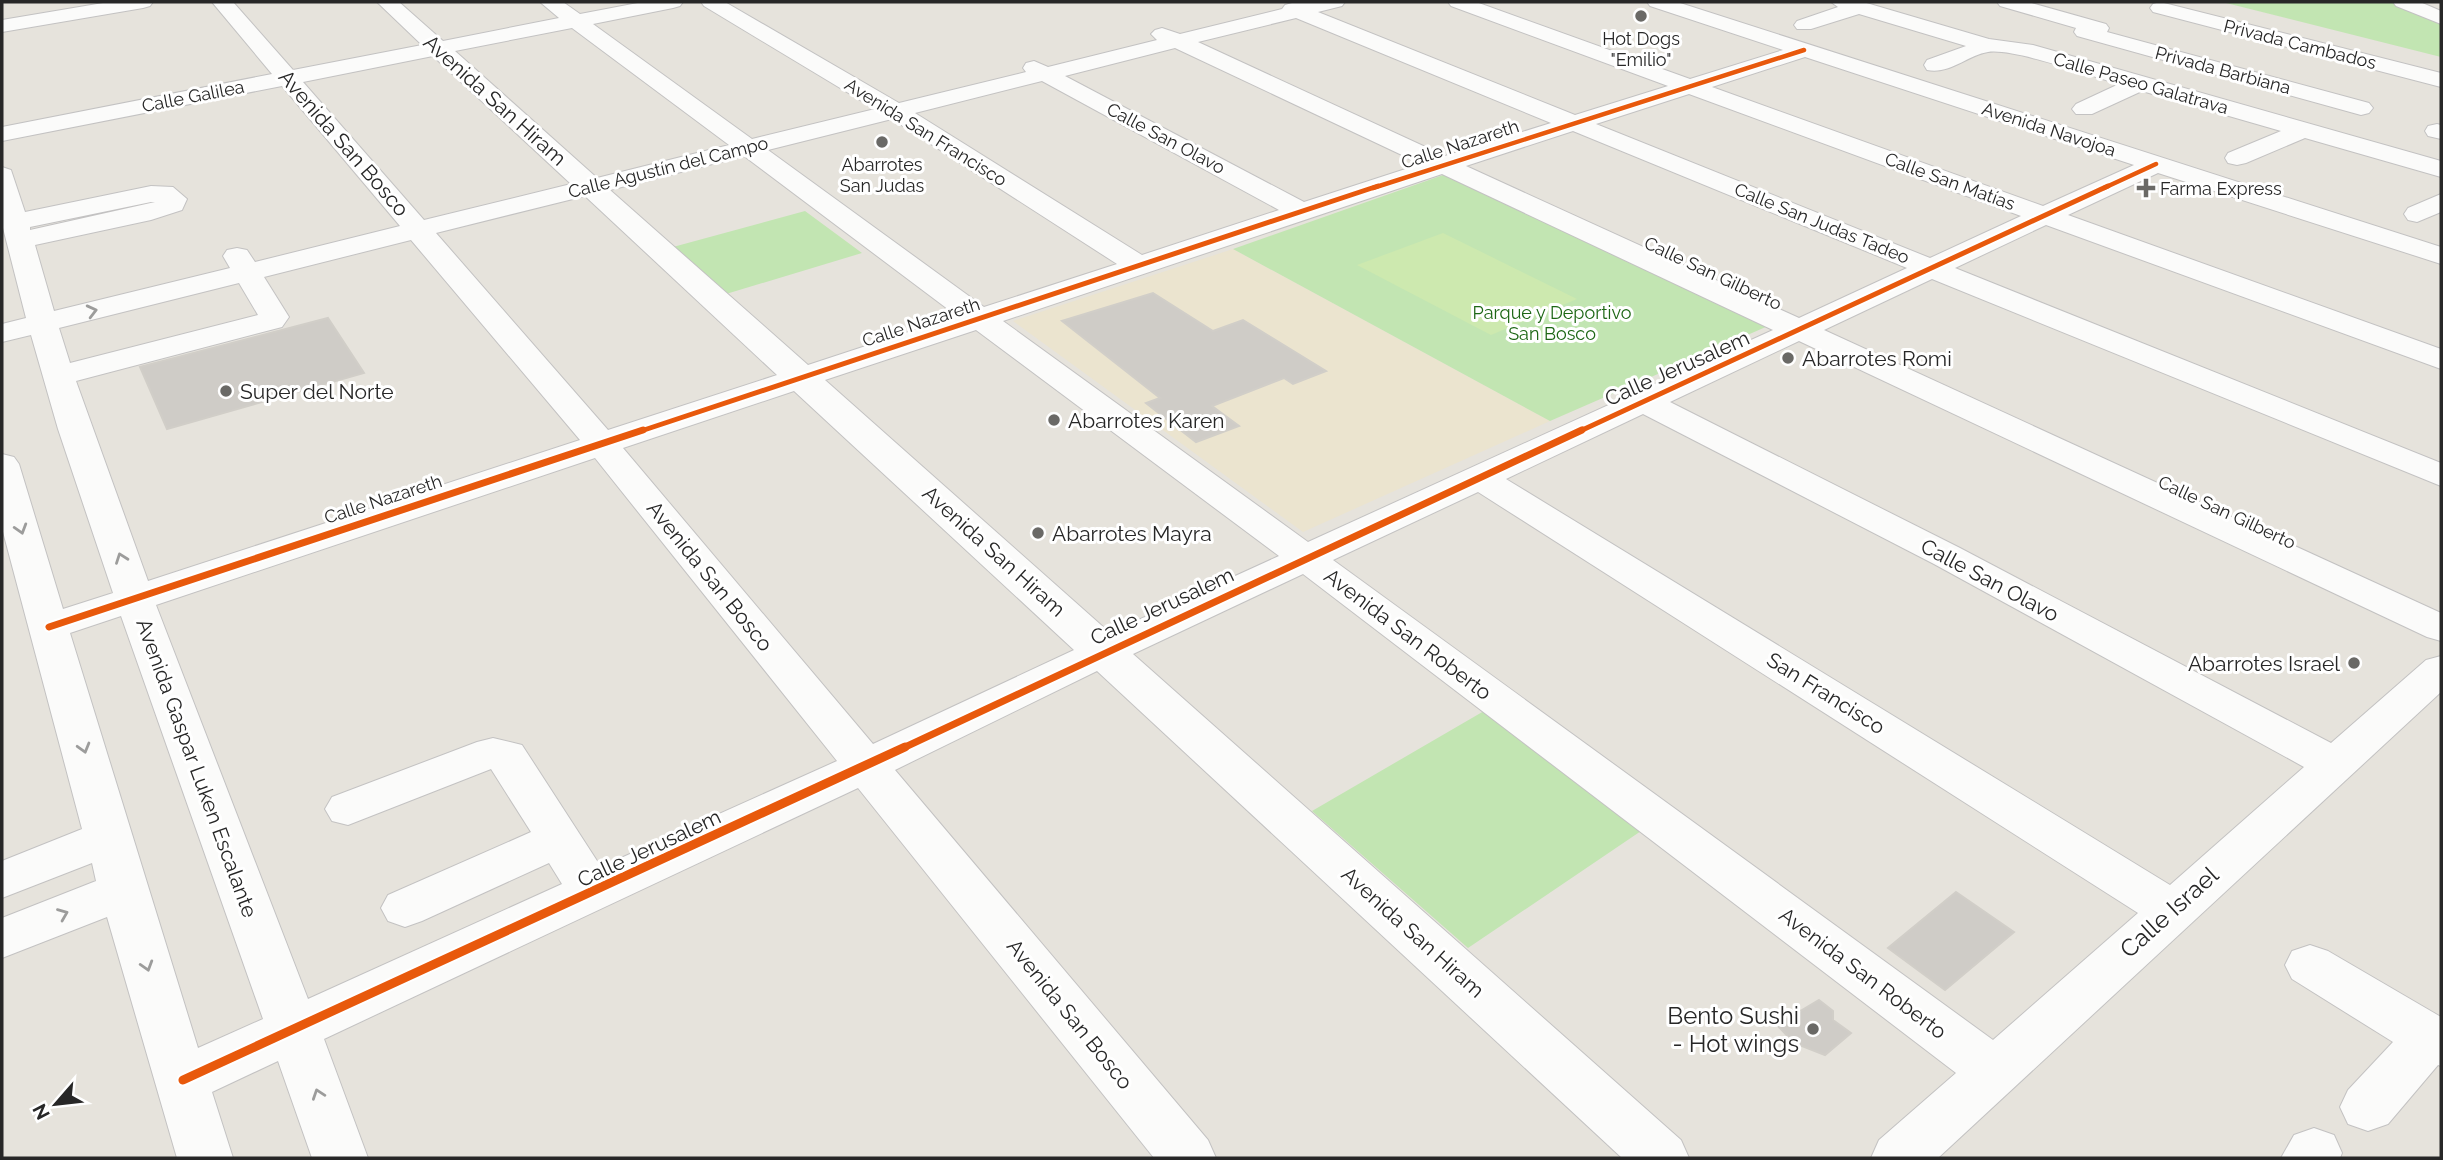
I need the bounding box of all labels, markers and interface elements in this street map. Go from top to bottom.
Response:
marker: Hot Dogs "Emilio" [1633,8,1649,24]
street label: Privada Cambados [2222,15,2379,73]
place label: Hot Dogs "Emilio" [1602,28,1680,70]
street label: Avenida San Hiram [419,29,571,171]
street label: Privada Barbiana [2153,42,2293,98]
street label: Calle Paseo Galatrava [2051,48,2231,118]
street label: Avenida San Bosco [274,65,414,221]
street label: Avenida San Francisco [841,74,1011,191]
street label: Calle Galilea [140,76,246,116]
street label: Avenida Navojoa [1980,97,2118,161]
street label: Calle San Olavo [1103,98,1229,178]
street label: Calle Nazareth [1399,115,1521,173]
street label: Calle Agustín del Campo [566,132,770,202]
marker: Abarrotes San Judas [874,134,890,150]
street label: Calle San Matías [1882,148,2018,214]
place label: Abarrotes San Judas [840,154,924,196]
street label: Calle San Judas Tadeo [1731,178,1913,268]
place label: Farma Express [2160,178,2282,199]
marker: Farma Express [2138,180,2154,196]
street label: Calle San Gilberto [1641,232,1785,314]
street label: Calle Nazareth [860,293,982,351]
park label: Parque y Deportivo San Bosco [1473,302,1632,344]
one-way arrow [86,305,98,319]
street label: Calle Jerusalem [1601,325,1753,411]
place label: Abarrotes Romi [1802,346,1952,371]
marker: Abarrotes Romi [1780,350,1796,366]
place label: Super del Norte [240,379,394,404]
marker: Super del Norte [218,383,234,399]
place label: Abarrotes Karen [1068,408,1225,433]
marker: Abarrotes Karen [1046,412,1062,428]
street label: Calle Nazareth [322,470,444,528]
street label: Calle San Gilberto [2155,471,2299,553]
street label: Avenida San Hiram [918,480,1070,622]
street label: Avenida San Bosco [642,496,778,656]
place label: Abarrotes Mayra [1052,521,1212,546]
one-way arrow [12,523,27,535]
marker: Abarrotes Mayra [1030,525,1046,541]
street label: Calle San Olavo [1917,533,2063,627]
one-way arrow [115,553,129,565]
street label: Calle Jerusalem [1086,562,1238,650]
street label: Avenida San Roberto [1319,563,1497,705]
street label: Avenida Gaspar Luken Escalante [131,615,263,921]
street label: San Francisco [1762,647,1890,739]
place label: Abarrotes Israel [2188,651,2340,676]
marker: Abarrotes Israel [2346,655,2362,671]
one-way arrow [76,742,90,754]
street label: Calle Jerusalem [573,804,725,892]
street label: Calle Israel [2114,860,2224,964]
street label: Avenida San Hiram [1337,861,1489,1003]
street label: Avenida San Roberto [1774,902,1952,1044]
one-way arrow [56,909,68,923]
street label: Avenida San Bosco [1002,934,1138,1094]
one-way arrow [139,960,154,972]
place label: Bento Sushi - Hot wings [1667,1001,1799,1058]
marker: Bento Sushi - Hot wings [1805,1021,1821,1037]
north arrow [21,1069,91,1139]
one-way arrow [312,1088,326,1100]
text: N [28,1100,54,1124]

